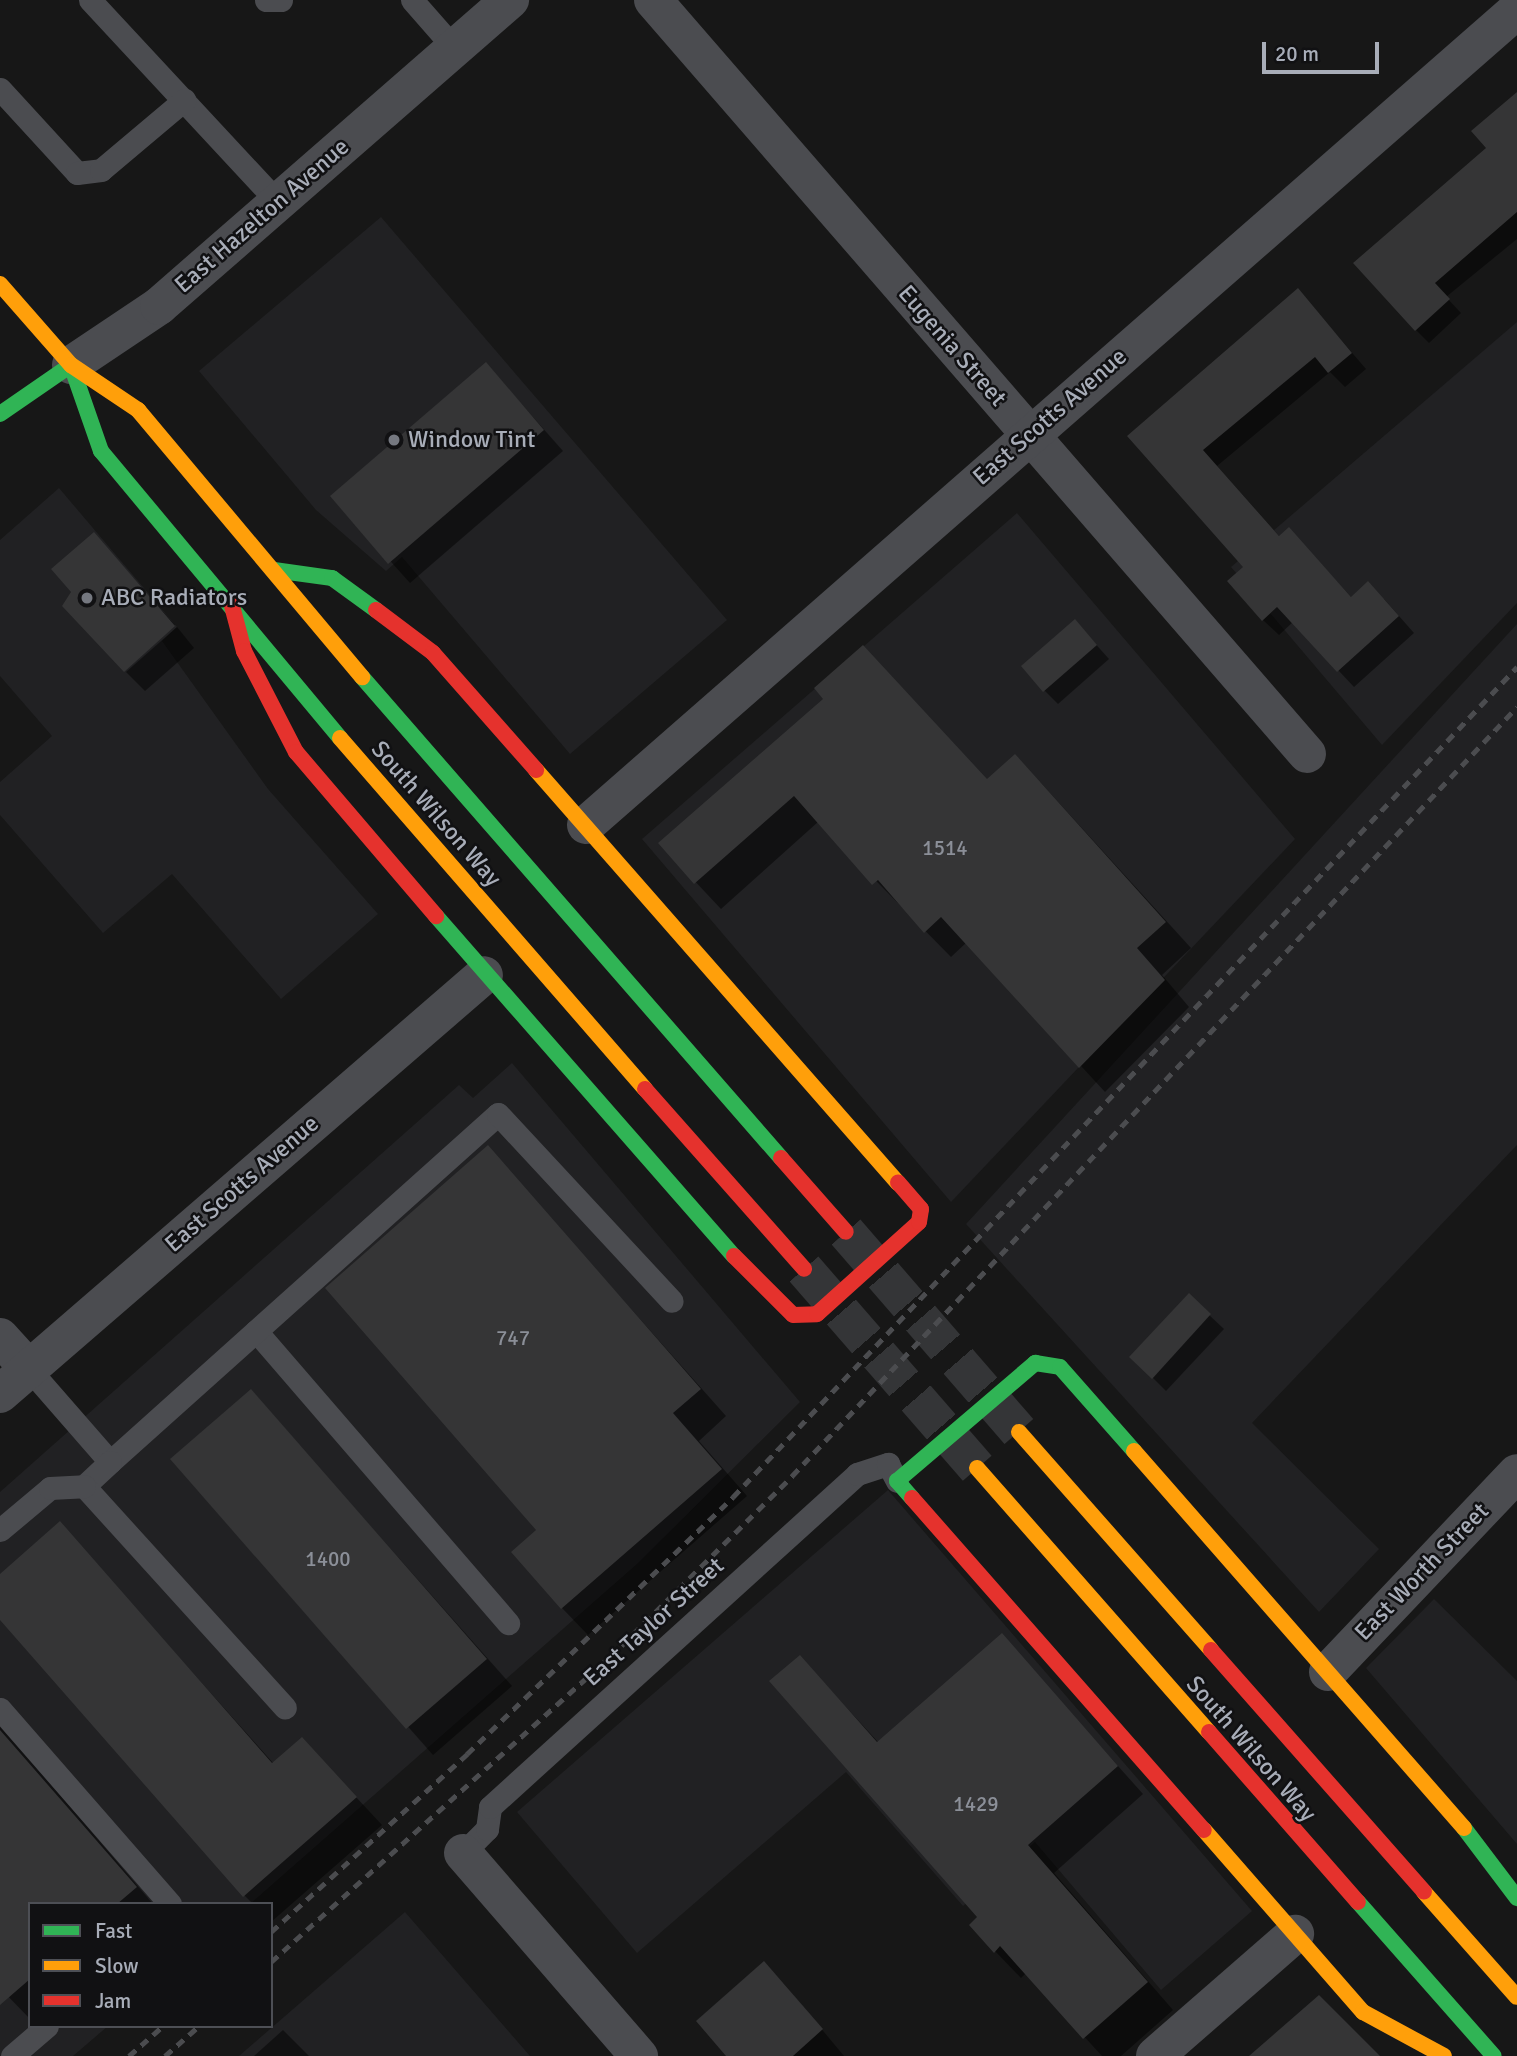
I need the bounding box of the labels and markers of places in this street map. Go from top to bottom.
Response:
place label: Window Tint [408,426,535,454]
marker: Window Tint [386,432,402,448]
place label: ABC Radiators [101,584,247,612]
marker: ABC Radiators [79,590,95,606]

